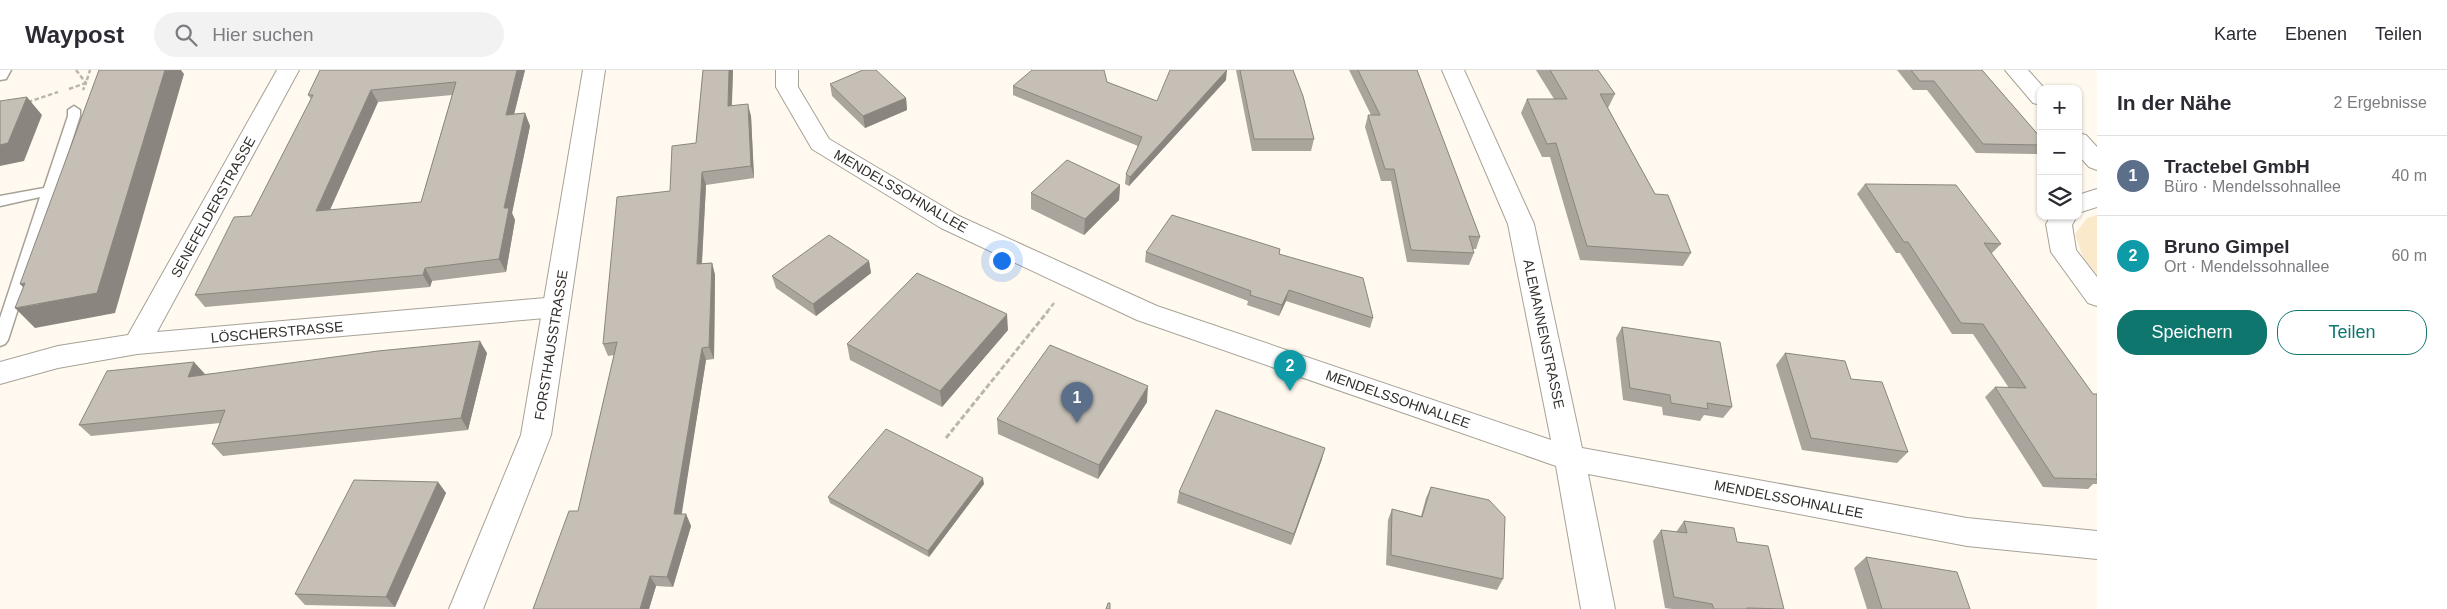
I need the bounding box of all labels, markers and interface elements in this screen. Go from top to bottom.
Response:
search box [154,12,504,57]
text: Waypost [25,21,124,48]
icon: search [172,21,200,49]
text: Hier suchen [212,24,314,45]
text: Karte [2214,24,2257,44]
text: Ebenen [2285,24,2347,44]
text: Teilen [2375,24,2422,44]
map controls [2037,85,2082,220]
button: + [2037,85,2082,130]
text: In der Nähe [2117,91,2231,114]
text: 2 Ergebnisse [2334,94,2427,111]
button: − [2037,130,2082,175]
street label: SENEFELDERSTRASSE [168,134,258,280]
street label: MENDELSSOHNALLEE [831,146,971,236]
text: Tractebel GmbH [2164,156,2310,177]
text: 1 [2129,167,2137,184]
text: 40 m [2391,167,2427,184]
button: layers [2037,175,2082,220]
text: Büro · Mendelssohnallee [2164,178,2341,195]
text: Bruno Gimpel [2164,236,2290,257]
text: 2 [2129,247,2137,264]
text: 60 m [2391,247,2427,264]
your location [989,248,1015,274]
street label: ALEMANNENSTRASSE [1520,258,1568,410]
text: Ort · Mendelssohnallee [2164,258,2329,275]
street label: FORSTHAUSSTRASSE [531,269,571,421]
button: Speichern [2117,310,2267,355]
button: Teilen [2277,310,2427,355]
street label: LÖSCHERSTRASSE [210,317,344,346]
pin: 2 [1274,350,1306,391]
street label: MENDELSSOHNALLEE [1324,367,1472,431]
pin: 1 [1061,382,1093,423]
street label: MENDELSSOHNALLEE [1713,477,1865,521]

